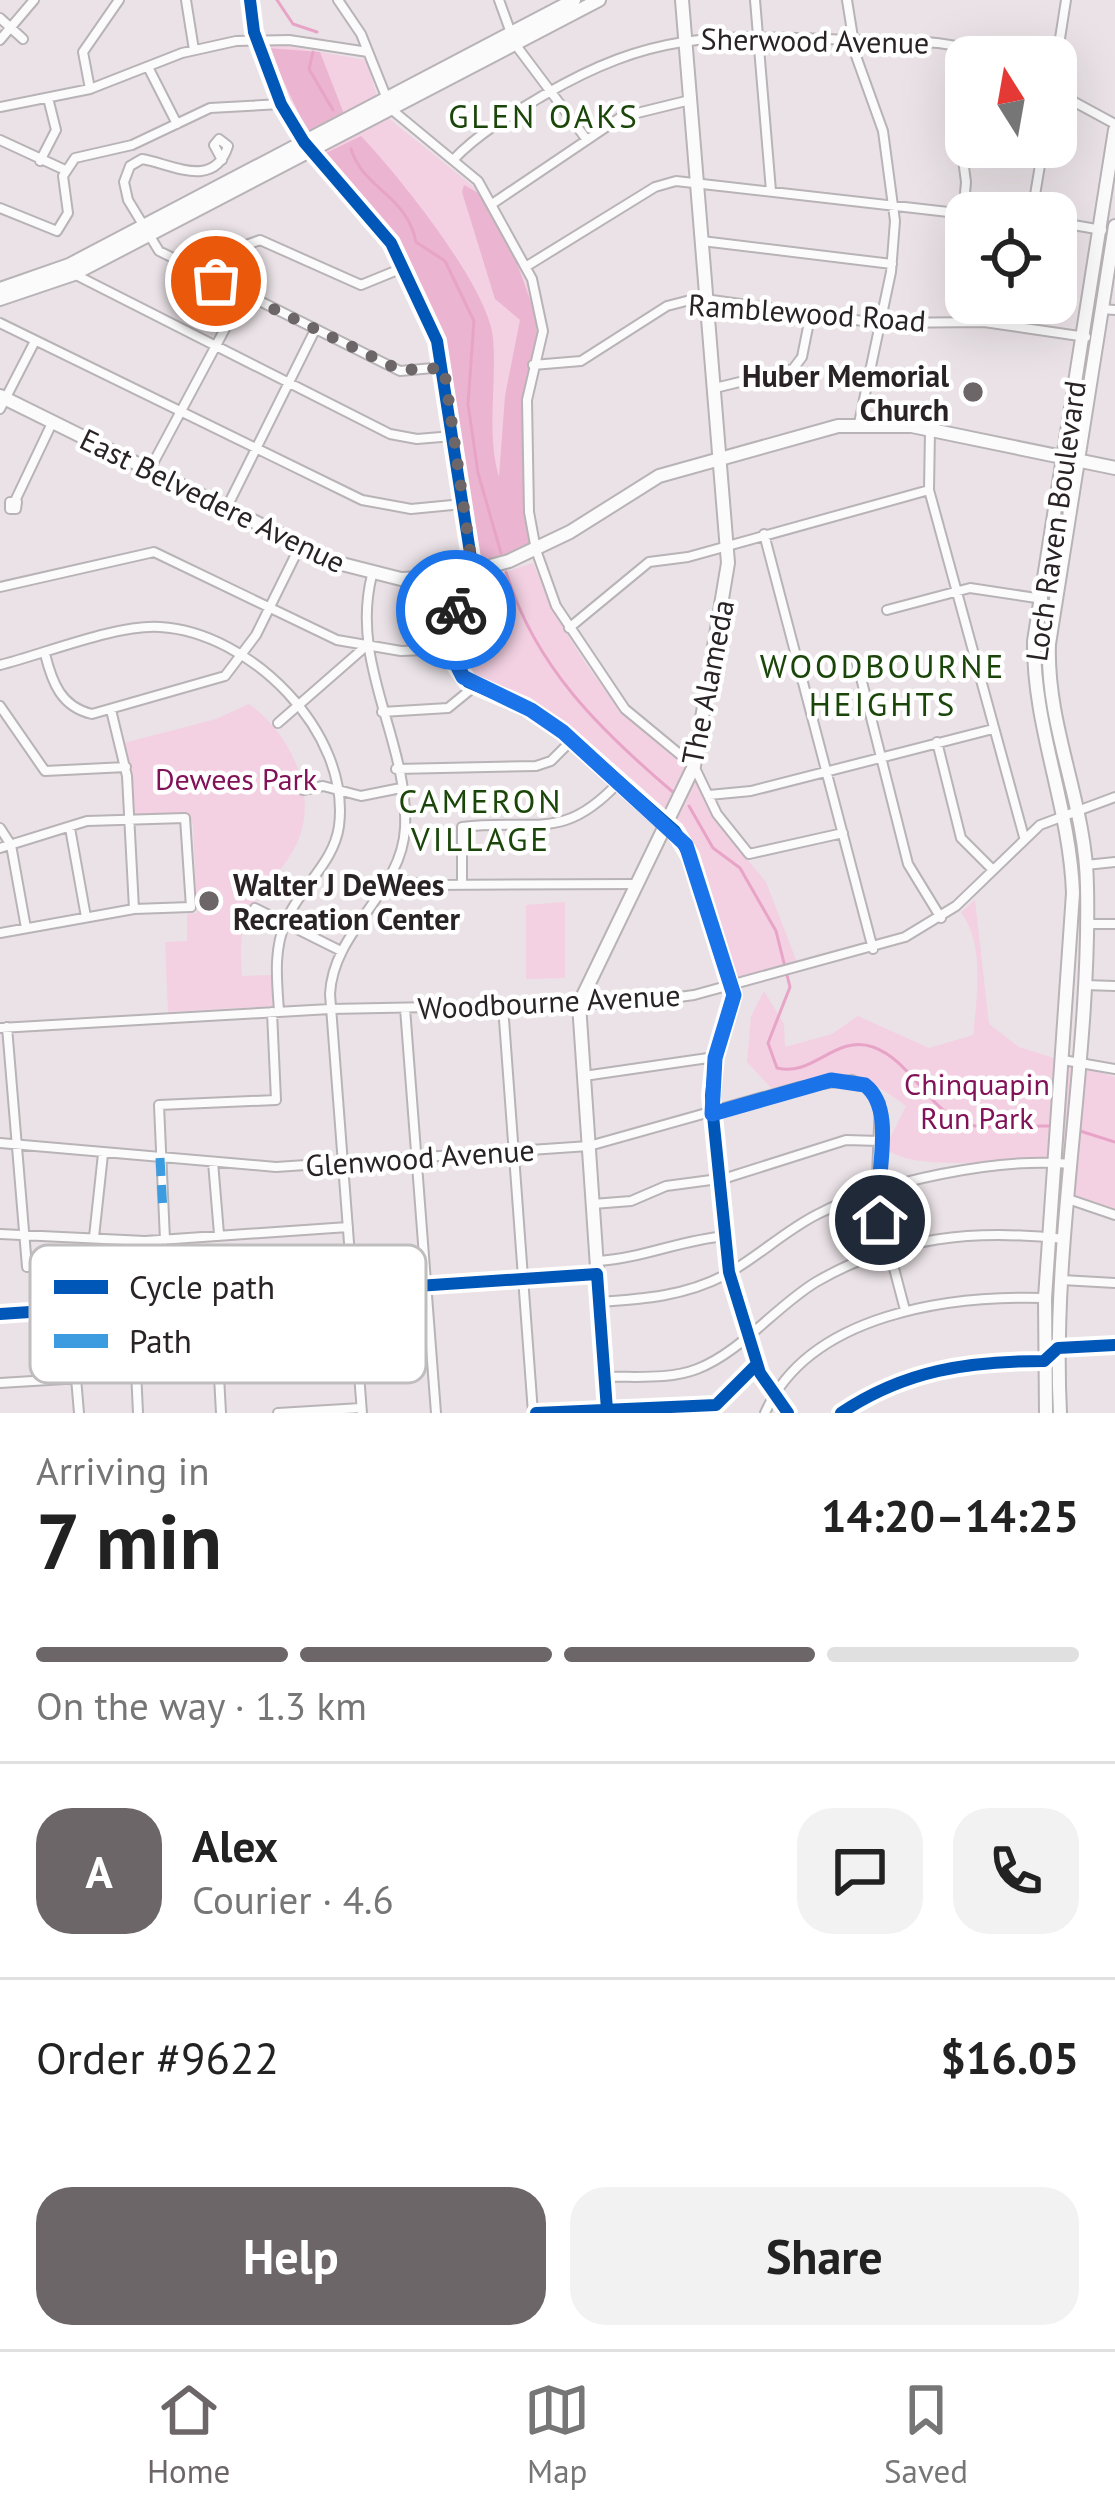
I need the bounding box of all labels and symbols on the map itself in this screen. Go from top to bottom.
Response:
street label: Sherwood Avenue [700,19,930,61]
north arrow [945,36,1077,168]
district label: GLEN OAKS [448,94,640,137]
pin [165,230,267,332]
street label: Ramblewood Road [687,284,927,340]
place label: Huber Memorial Church [742,356,949,429]
street label: Loch Raven Boulevard [1016,378,1094,664]
marker: Huber Memorial Church [960,379,986,405]
street label: East Belvedere Avenue [74,419,352,581]
courier [396,550,516,670]
street label: The Alameda [672,596,742,768]
district label: WOODBOURNE HEIGHTS [760,644,1006,725]
park label: Dewees Park [155,759,318,798]
district label: CAMERON VILLAGE [399,779,563,860]
place label: Walter J DeWees Recreation Center [233,865,460,938]
marker: Walter J DeWees Recreation Center [196,888,222,914]
street label: Woodbourne Avenue [417,975,681,1027]
park label: Chinquapin Run Park [904,1064,1050,1137]
street label: Glenwood Avenue [304,1130,536,1184]
pin [829,1169,931,1271]
legend [30,1245,426,1383]
text: Cycle path [129,1265,275,1308]
text: Path [129,1319,192,1362]

